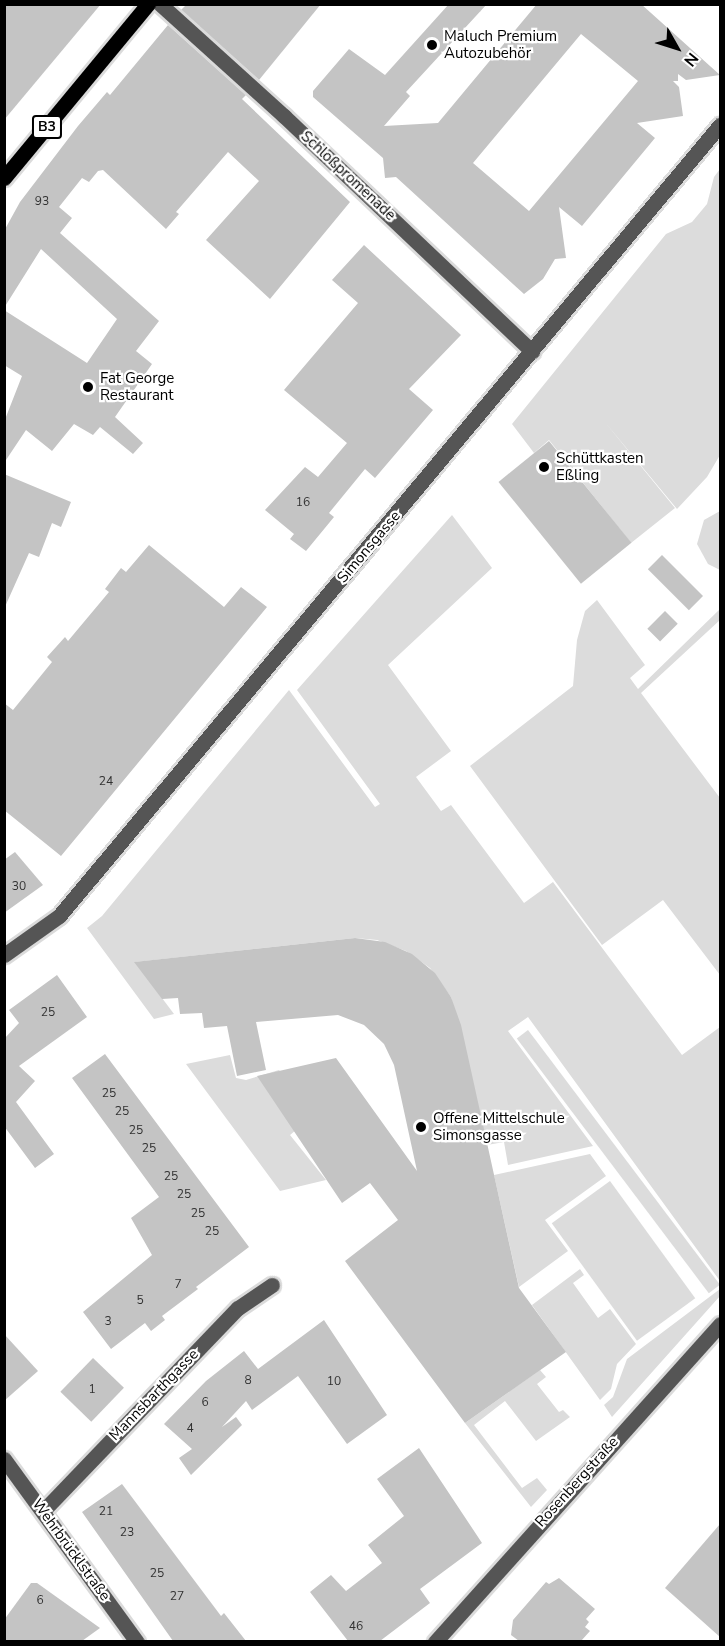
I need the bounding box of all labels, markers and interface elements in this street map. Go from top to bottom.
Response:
north arrow [647,18,707,78]
place label: Maluch Premium Autozubehör [444,27,557,62]
marker: Maluch Premium Autozubehör [425,38,439,52]
text: N [679,48,703,71]
road number: B3 [30,116,63,138]
street label: Schloßpromenade [297,127,399,225]
house number: 93 [35,195,49,209]
place label: Fat George Restaurant [100,369,174,404]
marker: Fat George Restaurant [81,380,95,394]
place label: Schüttkasten Eßling [556,449,644,484]
marker: Schüttkasten Eßling [537,460,551,474]
house number: 16 [296,496,310,510]
street label: Simonsgasse [334,507,404,587]
house number: 24 [99,775,113,789]
house number: 30 [12,880,26,894]
house number: 25 [41,1006,55,1020]
house number: 25 [102,1087,116,1101]
house number: 25 [115,1105,129,1119]
place label: Offene Mittelschule Simonsgasse [433,1109,565,1144]
marker: Offene Mittelschule Simonsgasse [414,1120,428,1134]
house number: 25 [129,1124,143,1138]
house number: 25 [142,1142,156,1156]
house number: 25 [164,1170,178,1184]
house number: 25 [177,1188,191,1202]
house number: 25 [191,1207,205,1221]
house number: 25 [205,1225,219,1239]
house number: 7 [174,1278,182,1292]
house number: 5 [136,1294,144,1308]
house number: 3 [104,1315,112,1329]
street label: Mannsbarthgasse [106,1345,202,1445]
house number: 8 [244,1374,252,1388]
house number: 10 [327,1375,341,1389]
house number: 1 [88,1383,96,1397]
house number: 6 [201,1396,209,1410]
house number: 4 [186,1422,194,1436]
street label: Rosenbergstraße [532,1433,622,1531]
street label: Wehrbrücklstraße [28,1495,114,1605]
house number: 21 [99,1505,113,1519]
house number: 23 [120,1526,134,1540]
house number: 25 [150,1567,164,1581]
house number: 27 [170,1590,184,1604]
house number: 6 [36,1594,44,1608]
house number: 46 [349,1620,363,1634]

